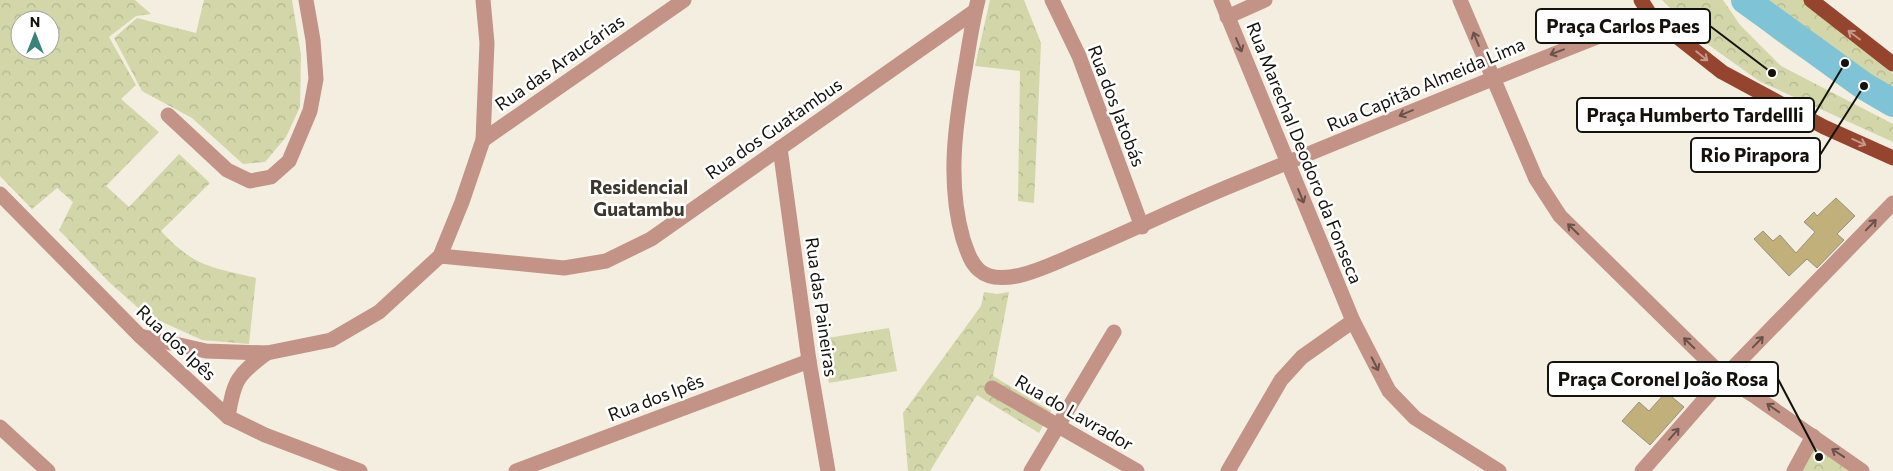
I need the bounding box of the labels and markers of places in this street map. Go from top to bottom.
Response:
callout: Praça Carlos Paes [1536,9,1710,43]
callout: Praça Humberto Tardellli [1577,98,1814,132]
callout: Rio Pirapora [1691,138,1820,172]
callout: Praça Coronel João Rosa [1548,362,1778,396]

